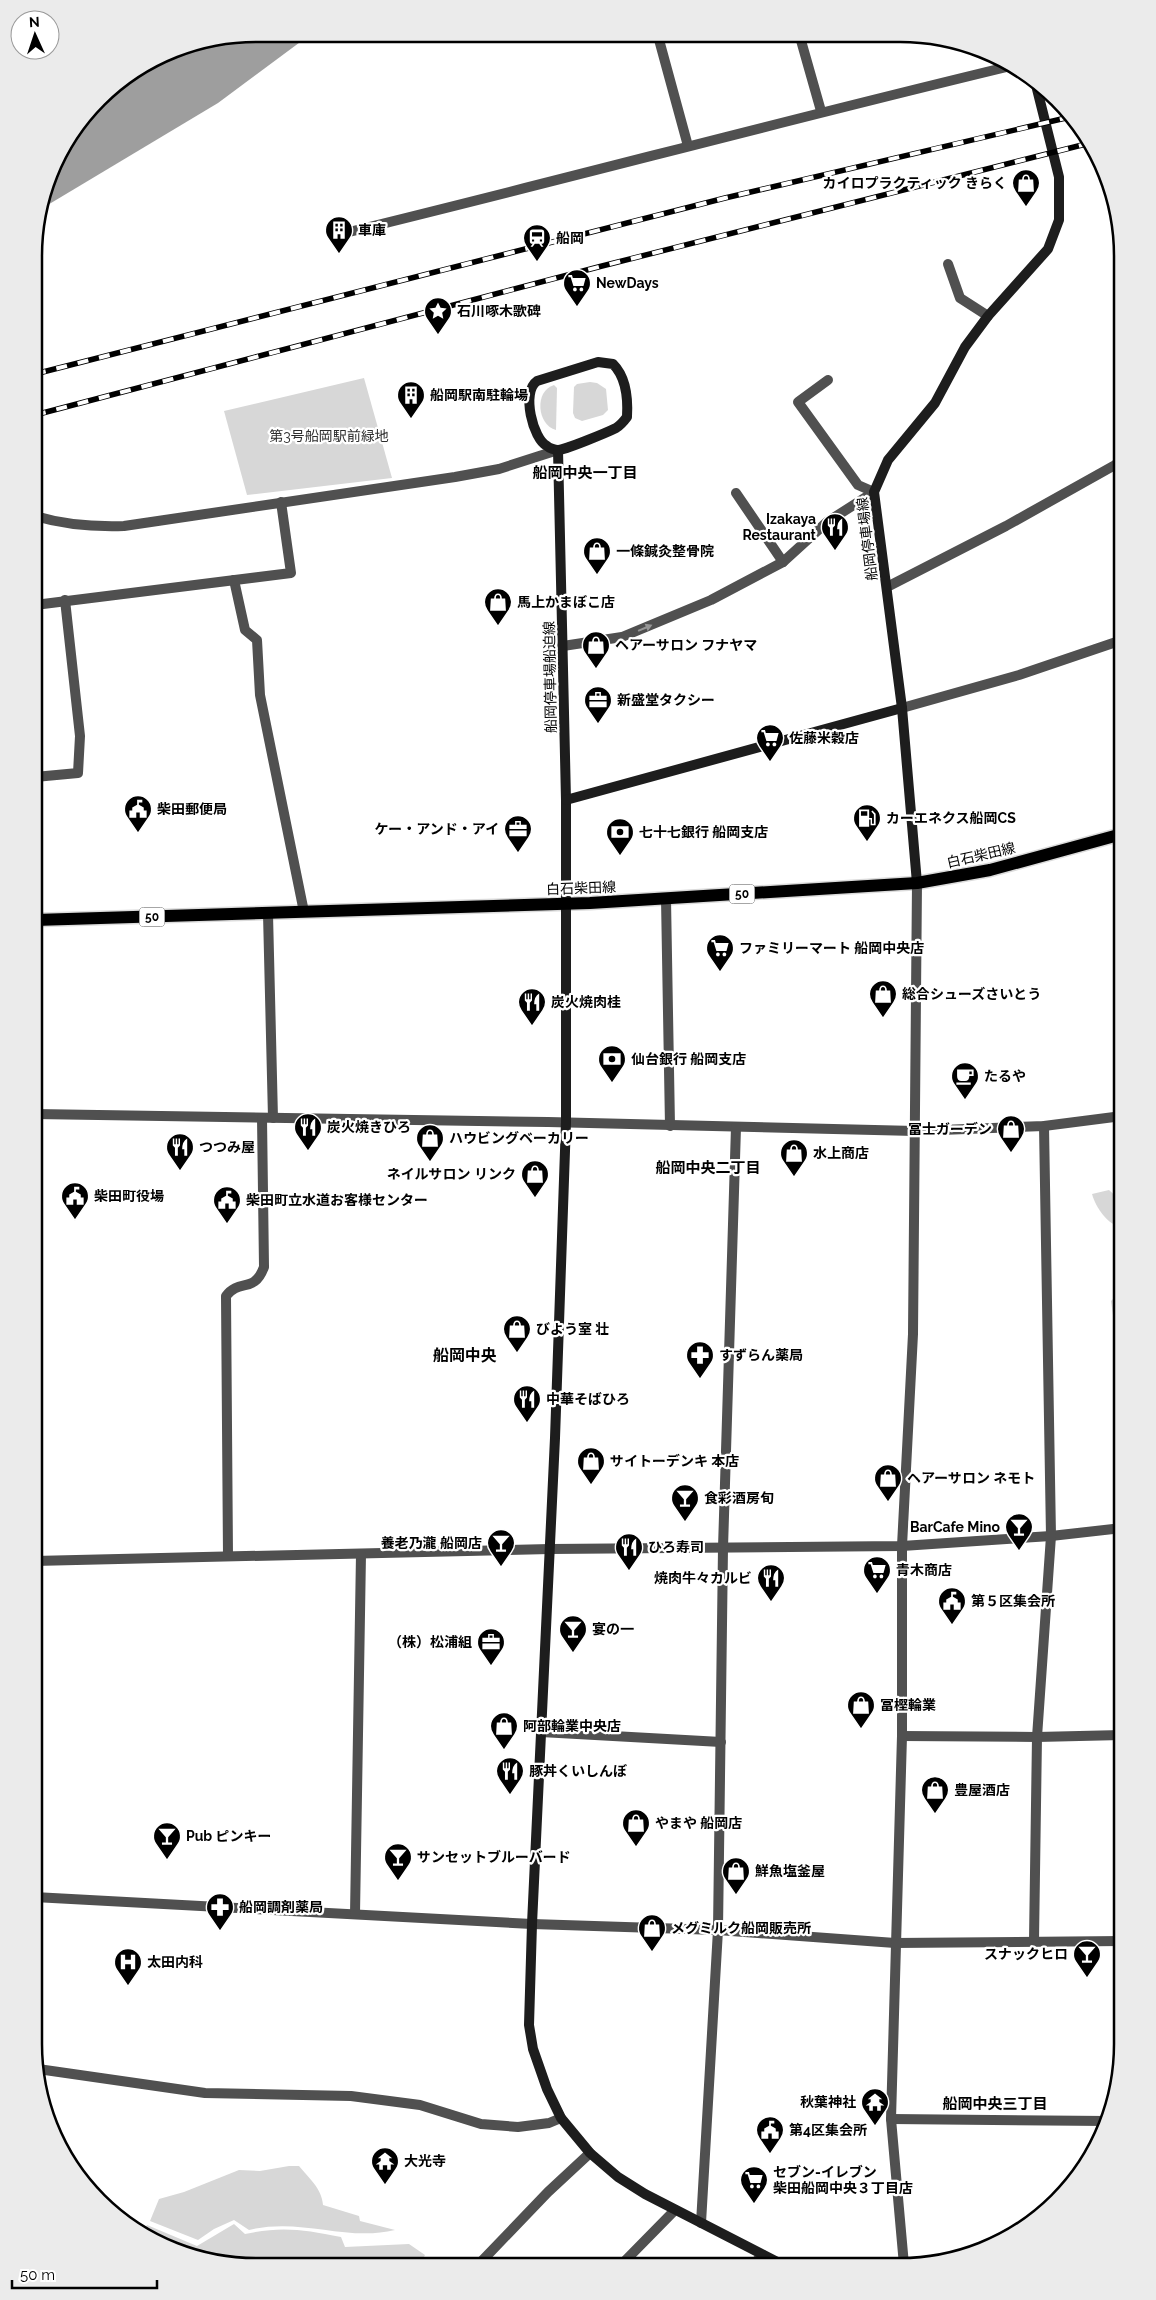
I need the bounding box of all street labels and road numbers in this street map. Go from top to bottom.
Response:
street label: 船岡停車場線 [854,496,880,582]
street label: 船岡停車場船迫線 [541,621,559,733]
street label: 白石柴田線 [945,839,1017,871]
street label: 白石柴田線 [546,879,616,897]
road number: 50 [730,884,754,904]
road number: 50 [140,908,164,926]

